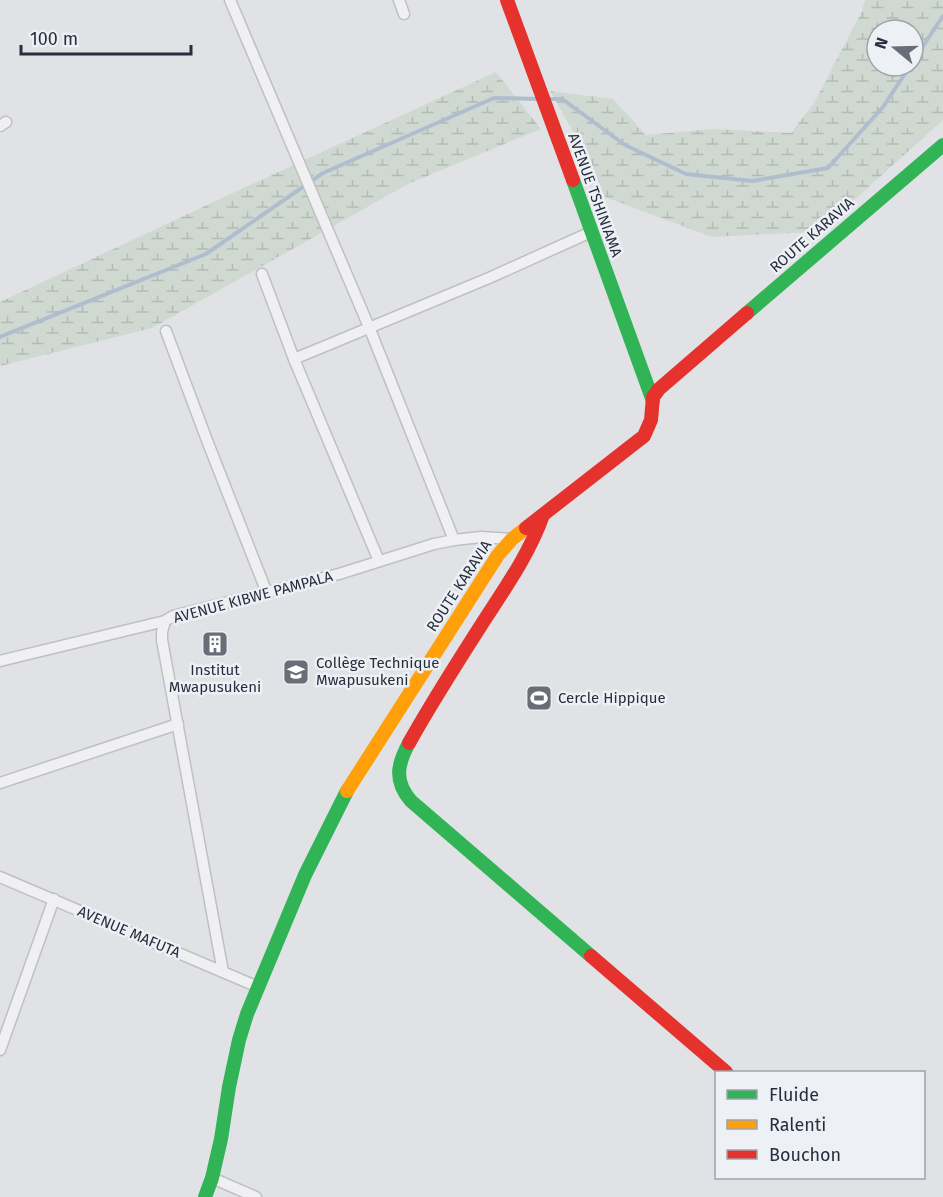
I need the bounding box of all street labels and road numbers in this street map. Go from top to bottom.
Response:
street label: AVENUE TSHINIAMA [564,131,626,260]
street label: ROUTE KARAVIA [766,193,858,276]
street label: ROUTE KARAVIA [423,537,495,635]
street label: AVENUE KIBWE PAMPALA [171,567,335,627]
street label: AVENUE MAFUTA [75,902,184,962]

